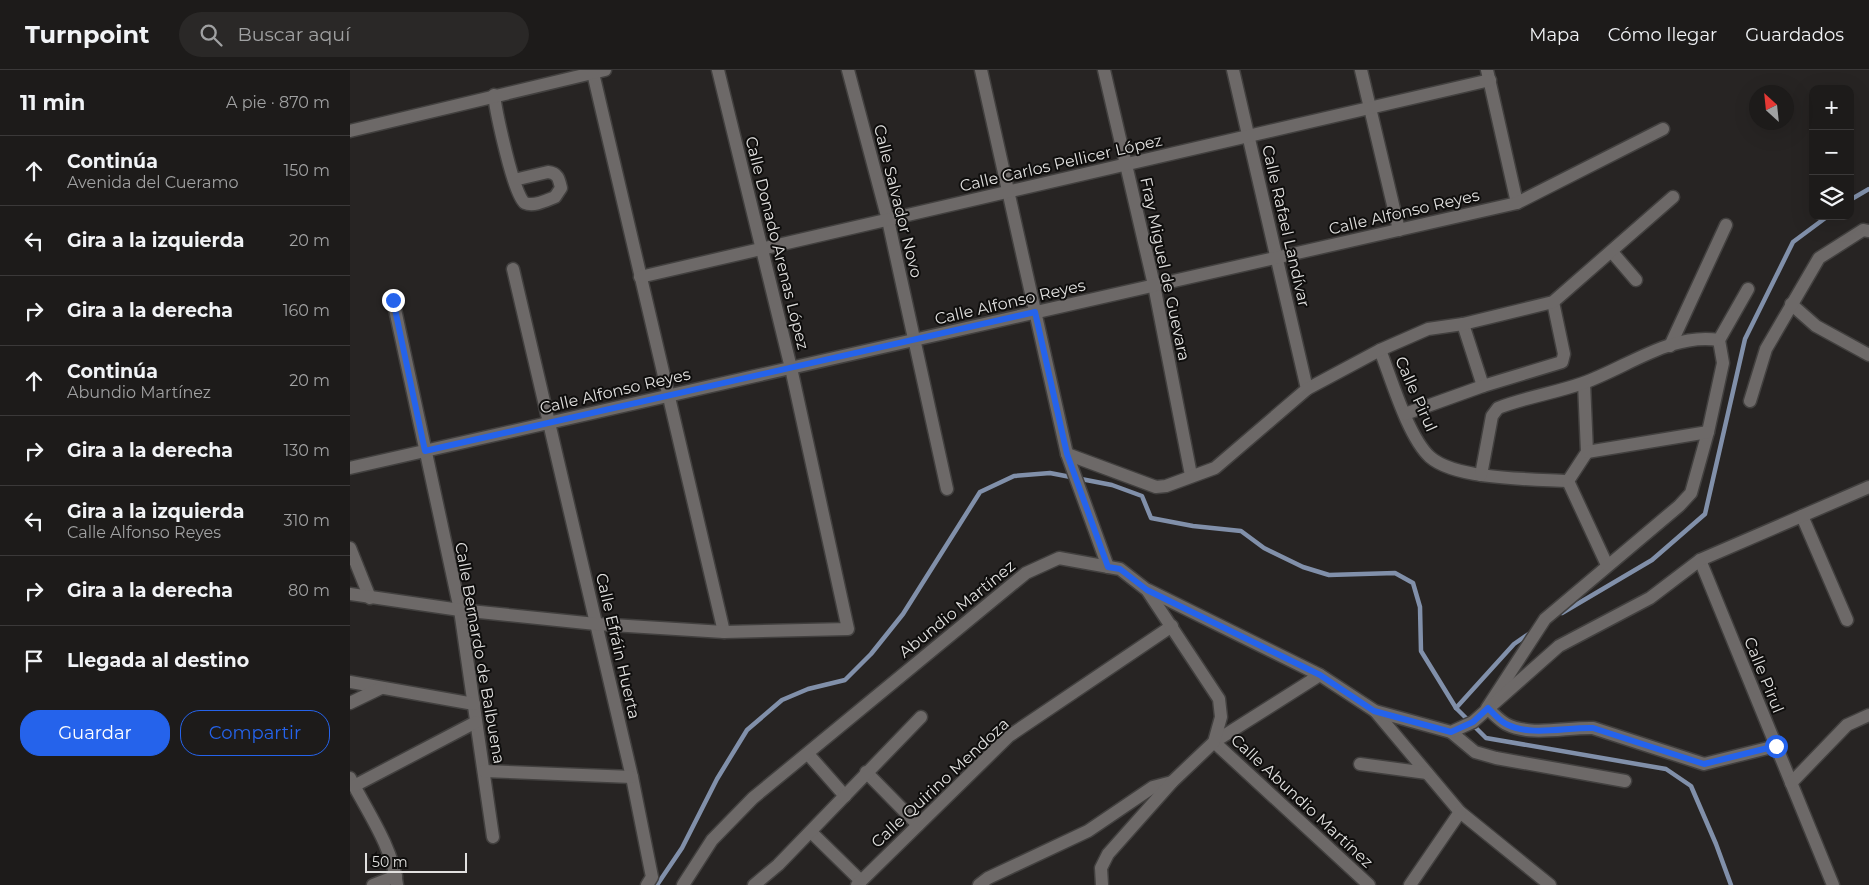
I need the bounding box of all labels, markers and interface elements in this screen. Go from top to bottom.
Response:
search box [179,12,529,57]
text: Turnpoint [25,20,149,49]
icon: search [197,21,225,49]
text: Buscar aquí [237,23,350,46]
text: Mapa [1529,24,1580,46]
text: Cómo llegar [1608,24,1717,46]
text: Guardados [1745,24,1844,46]
north arrow [1749,85,1794,130]
map controls [1809,85,1854,220]
button: + [1809,85,1854,130]
text: 11 min [20,90,85,115]
text: A pie · 870 m [226,93,330,112]
street label: Calle Salvador Novo [870,122,926,280]
street label: Calle Carlos Pellicer López [958,130,1164,196]
button: − [1809,130,1854,175]
street label: Calle Donado Arenas López [741,134,813,352]
street label: Calle Rafael Landívar [1258,143,1314,309]
text: Continúa [67,150,158,173]
icon: ahead [20,157,48,185]
text: 150 m [283,161,330,180]
text: Avenida del Cueramo [67,173,238,192]
street label: Fray Miguel de Guevara [1136,175,1194,363]
button: layers [1809,175,1854,220]
street label: Calle Alfonso Reyes [1327,185,1481,239]
icon: left [20,227,48,255]
text: Gira a la izquierda [67,229,245,252]
text: 20 m [289,231,330,250]
street label: Calle Alfonso Reyes [933,275,1087,329]
route end [382,289,405,312]
icon: right [20,297,48,325]
text: Gira a la derecha [67,299,233,322]
text: 160 m [283,301,330,320]
street label: Calle Pirul [1391,353,1441,435]
text: Continúa [67,360,158,383]
street label: Calle Alfonso Reyes [538,364,692,418]
icon: ahead [20,367,48,395]
text: 20 m [289,371,330,390]
text: Abundio Martínez [67,383,211,402]
icon: right [20,437,48,465]
text: Gira a la derecha [67,439,233,462]
text: 130 m [283,441,330,460]
text: Gira a la izquierda [67,500,245,523]
icon: left [20,507,48,535]
text: 310 m [283,511,330,530]
text: Calle Alfonso Reyes [67,523,221,542]
street label: Calle Bernardo de Balbuena [451,541,509,765]
street label: Abundio Martínez [895,556,1019,662]
street label: Calle Efráin Huerta [592,571,644,721]
icon: right [20,577,48,605]
text: Gira a la derecha [67,579,233,602]
text: 80 m [288,581,330,600]
street label: Calle Pirul [1740,634,1788,716]
icon: arrive [20,647,48,675]
text: Llegada al destino [67,649,249,672]
button: Guardar [20,710,170,756]
button: Compartir [180,710,330,756]
street label: Calle Quirino Mendoza [867,714,1013,852]
street label: Calle Abundio Martínez [1227,730,1377,872]
route start [1765,735,1788,758]
scale bar [365,850,468,873]
text: 50 m [372,853,408,871]

